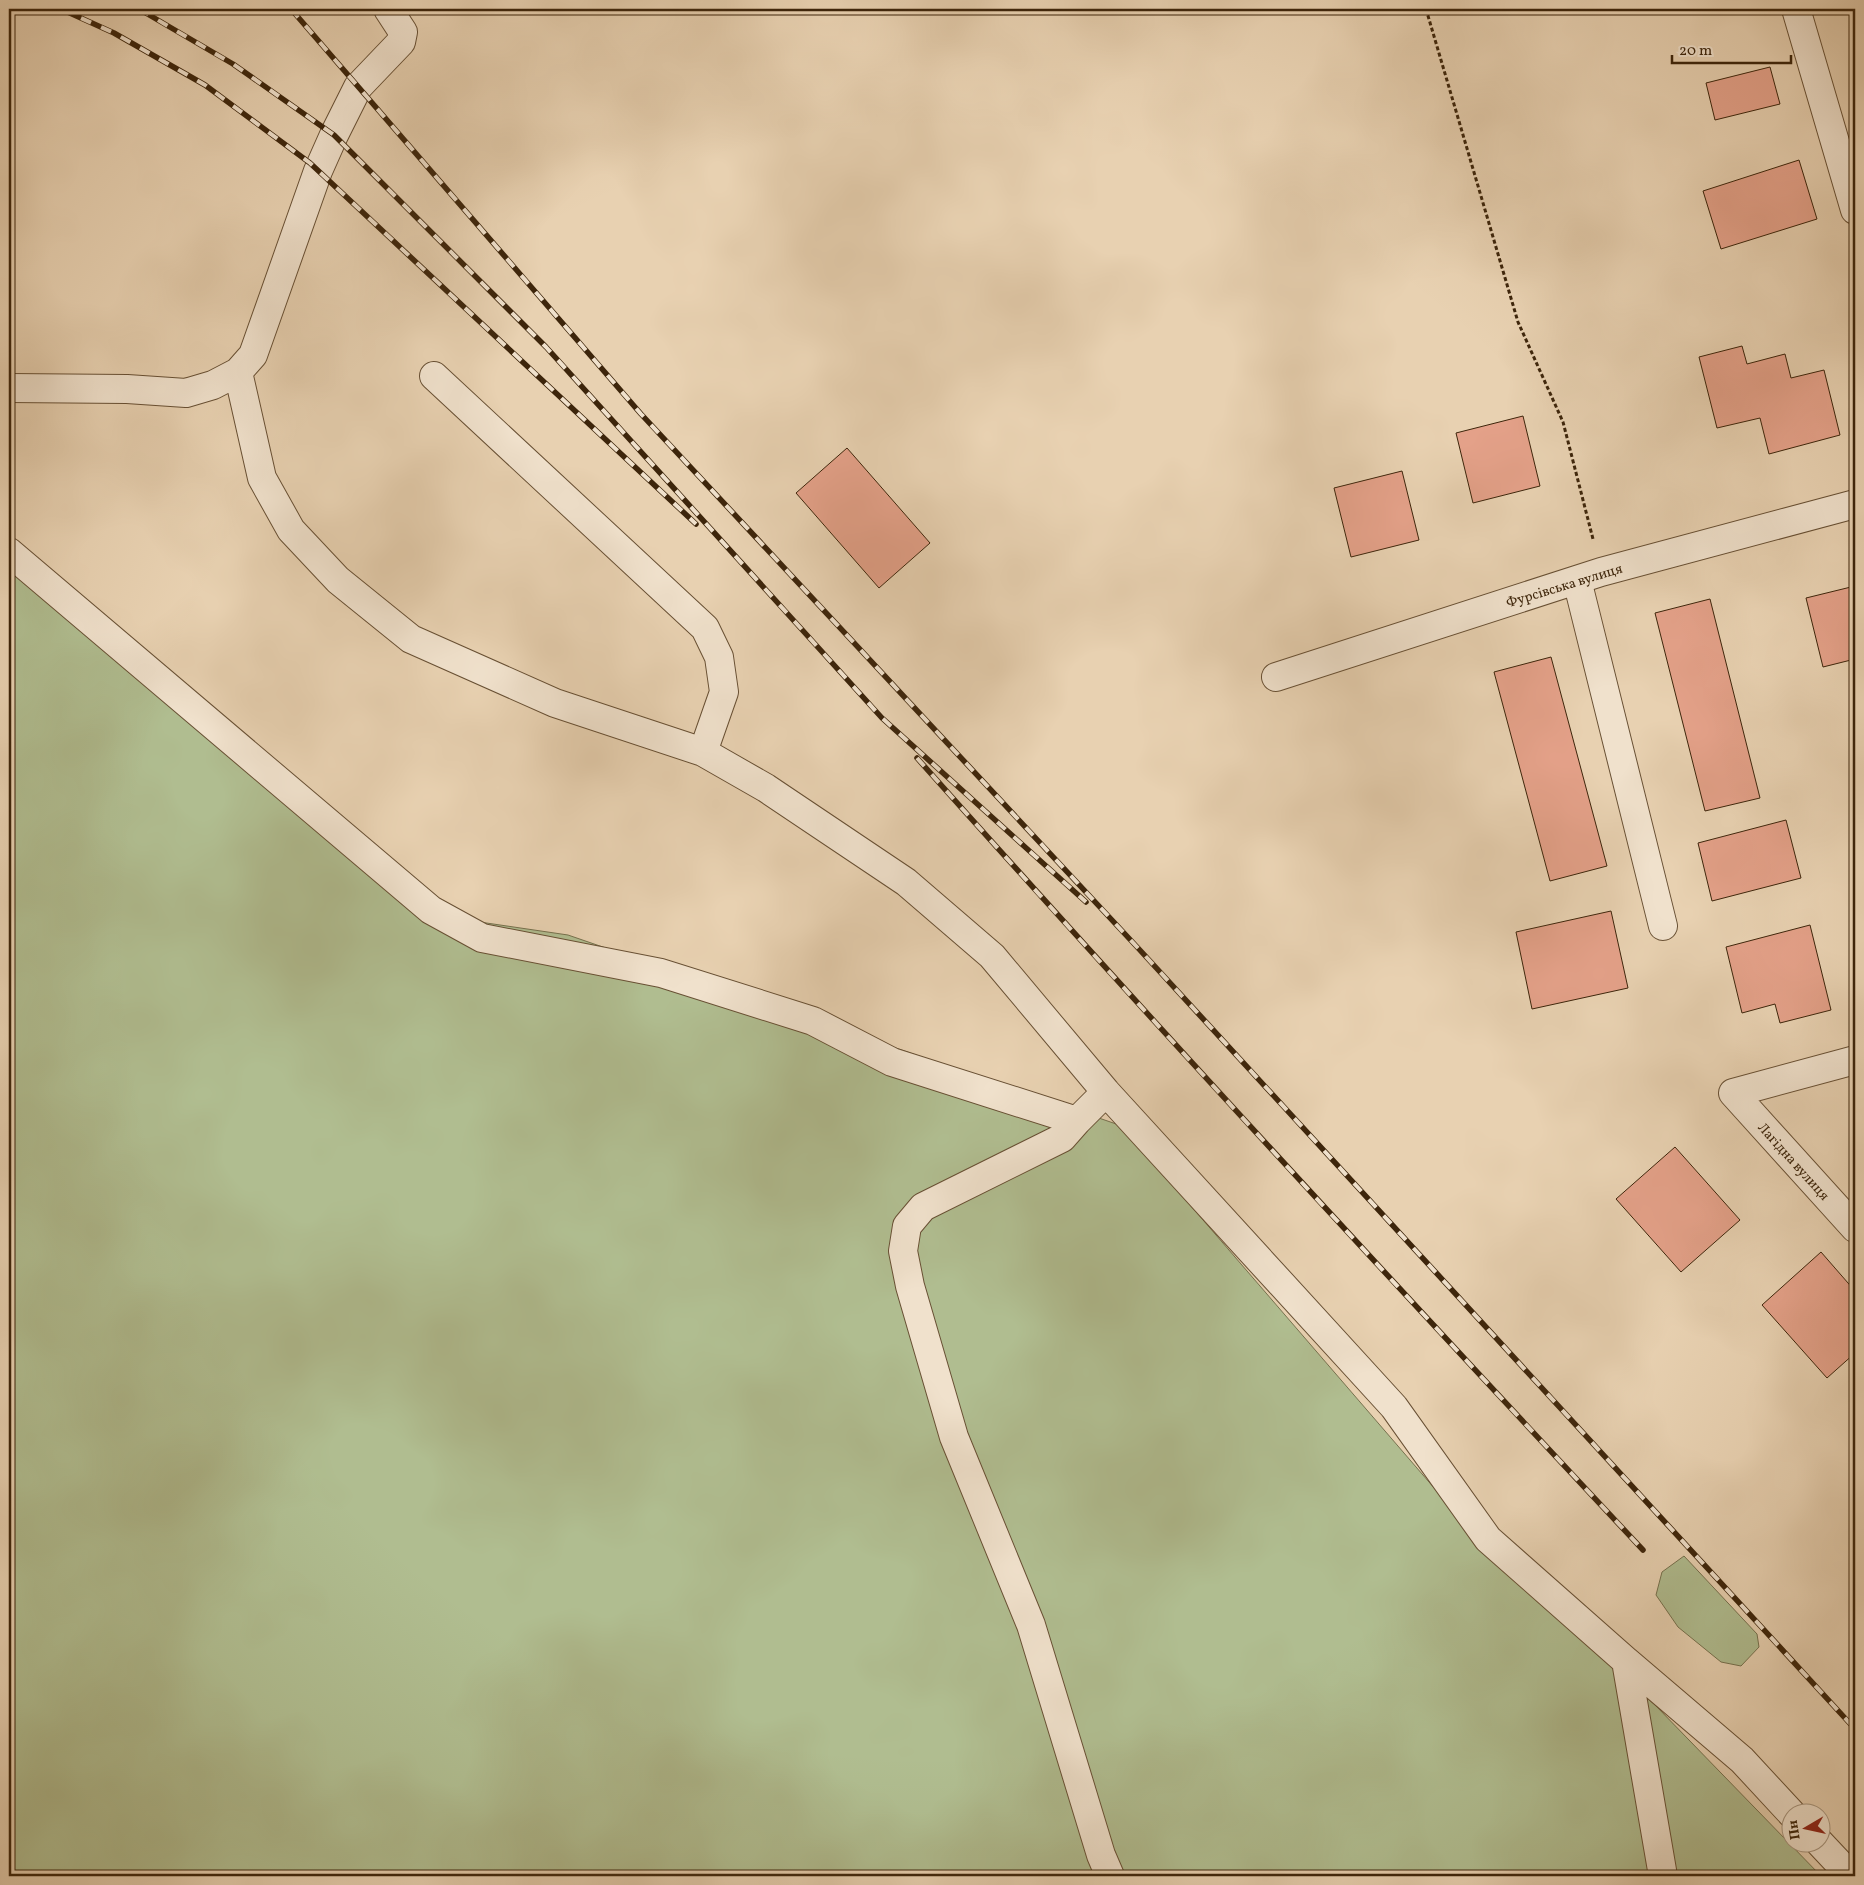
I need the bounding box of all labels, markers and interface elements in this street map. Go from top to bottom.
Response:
scale bar [1672,32,1790,64]
text: 20 m [1679,41,1712,62]
street label: Фурсівська вулиця [1504,560,1625,613]
street label: Лагідна вулиця [1753,1119,1833,1205]
north arrow [1782,1802,1832,1852]
text: Пн [1784,1818,1806,1841]

